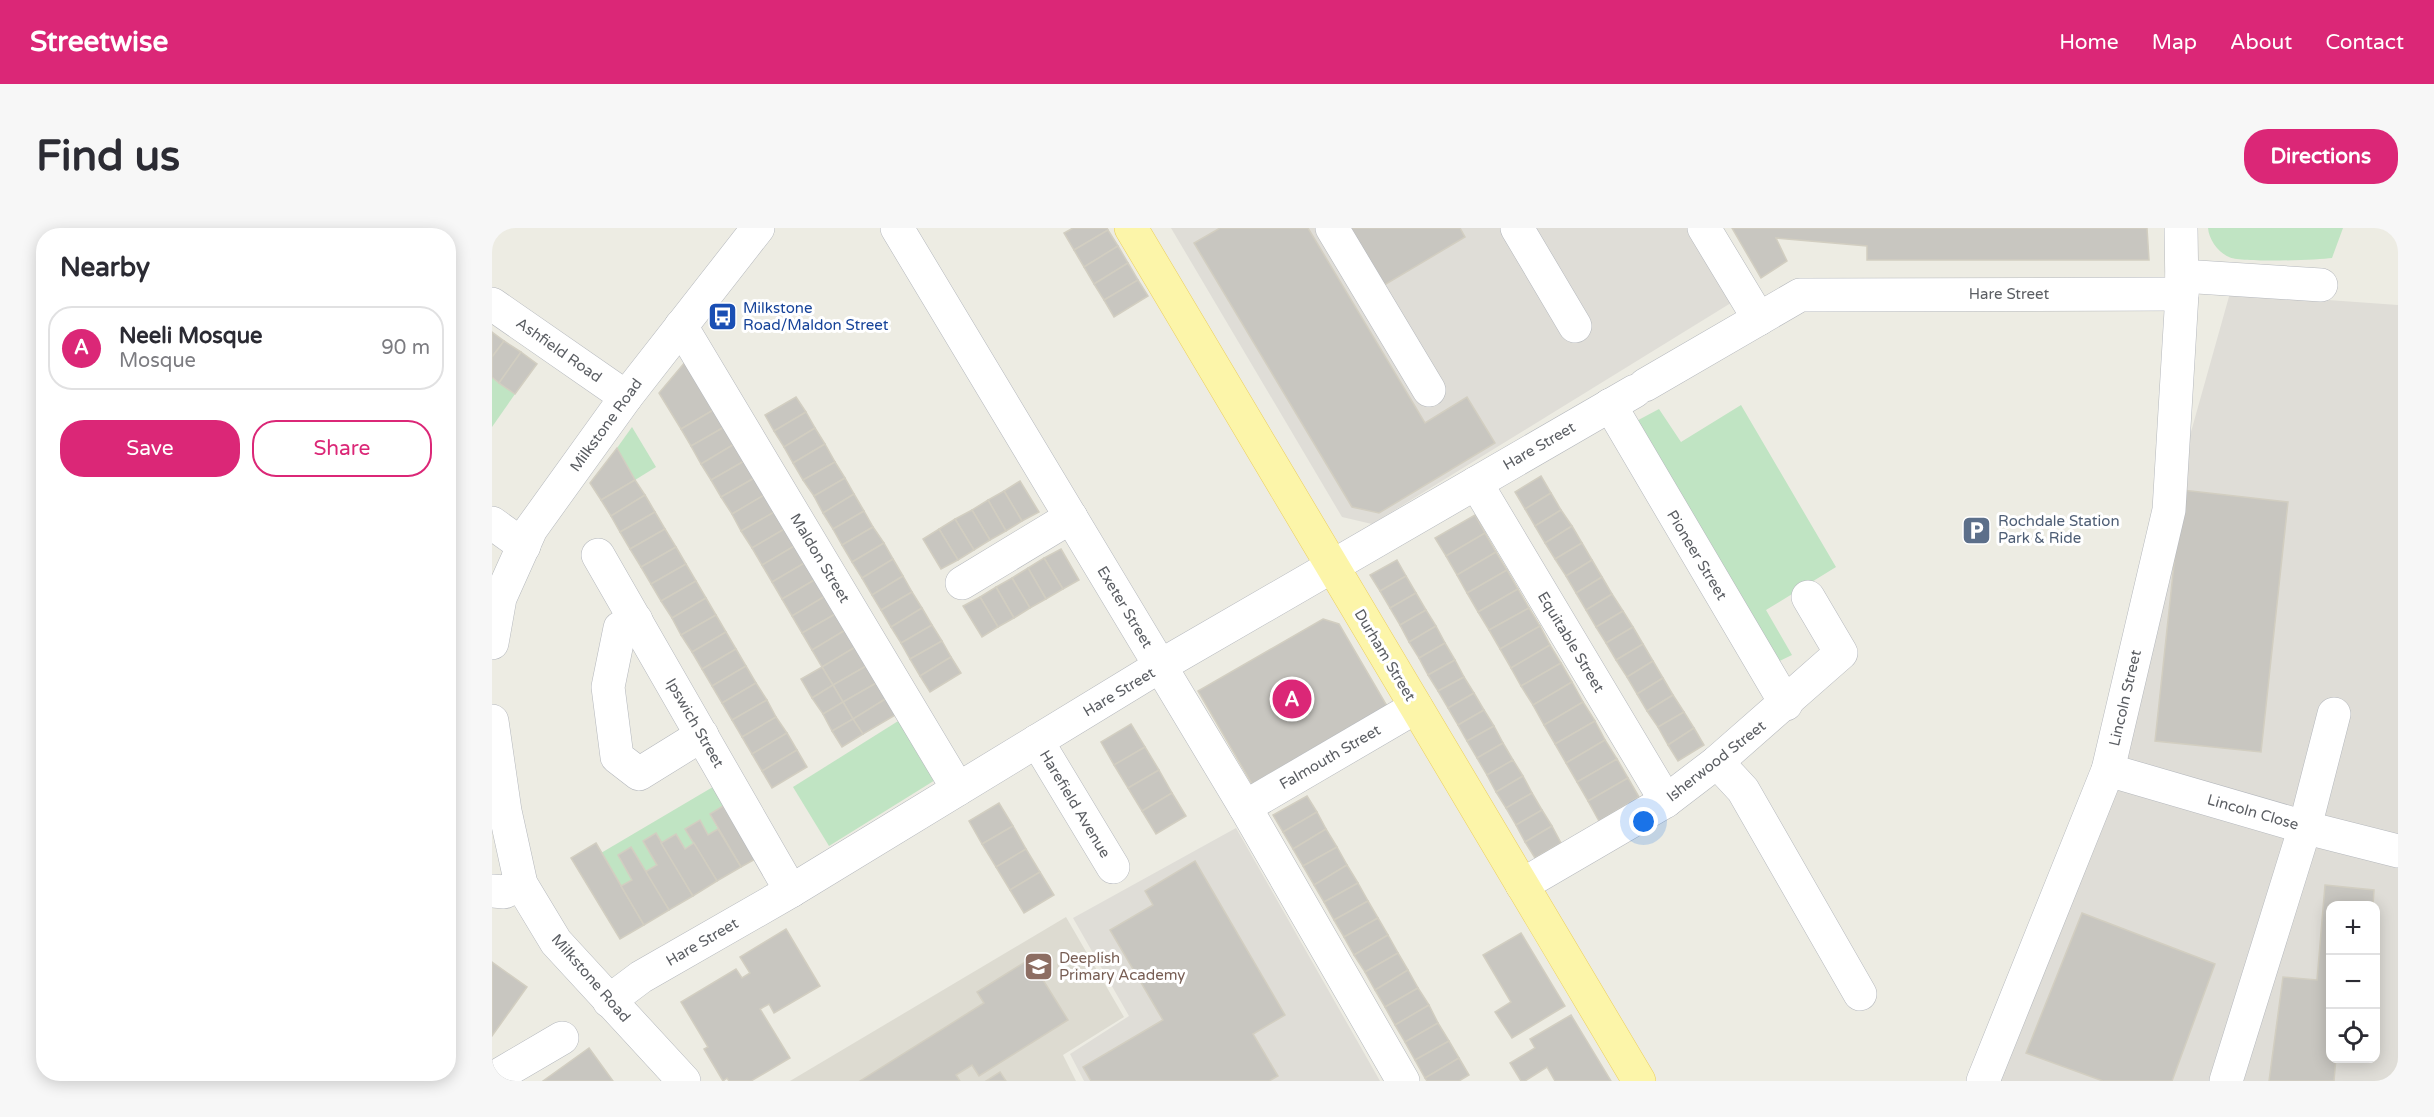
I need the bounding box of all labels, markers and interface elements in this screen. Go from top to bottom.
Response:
text: Streetwise [30,25,168,59]
text: Home [2059,30,2119,55]
text: Map [2152,30,2197,55]
text: About [2230,30,2292,55]
text: Contact [2325,30,2404,55]
button: Directions [2244,129,2398,184]
text: Find us [36,131,180,182]
text: Nearby [60,252,150,283]
street label: Hare Street [1969,285,2050,303]
place label: Milkstone Road/Maldon Street [743,299,889,334]
bus stop icon: Milkstone Road/Maldon Street [706,301,738,333]
street label: Ashfield Road [513,314,605,386]
text: Neeli Mosque [119,323,263,349]
text: A [74,336,89,360]
text: 90 m [381,336,430,360]
text: Mosque [119,349,196,373]
street label: Milkstone Road [566,375,646,475]
street label: Hare Street [1500,418,1579,474]
button: Save [60,420,240,477]
button: Share [252,420,432,477]
street label: Pioneer Street [1663,507,1731,603]
street label: Maldon Street [786,510,854,606]
place label: Rochdale Station Park & Ride [1998,512,2120,547]
parking icon: Rochdale Station Park & Ride [1961,514,1993,546]
street label: Exeter Street [1093,563,1157,652]
street label: Equitable Street [1534,588,1608,696]
street label: Durham Street [1350,606,1420,704]
street label: Lincoln Street [2105,648,2145,748]
street label: Hare Street [1080,663,1158,720]
street label: Ipswich Street [662,675,728,771]
pin: A [1272,676,1312,722]
street label: Isherwood Street [1663,717,1769,805]
street label: Falmouth Street [1276,721,1384,793]
street label: Harefield Avenue [1036,747,1114,861]
street label: Lincoln Close [2205,790,2301,834]
your location [1629,807,1658,836]
map controls [2326,901,2380,1063]
button: + [2326,901,2380,955]
street label: Hare Street [663,914,742,970]
street label: Milkstone Road [548,930,634,1026]
place label: Deeplish Primary Academy [1059,949,1185,984]
school or university icon: Deeplish Primary Academy [1022,951,1054,983]
button: − [2326,955,2380,1009]
button: locate [2326,1009,2380,1063]

